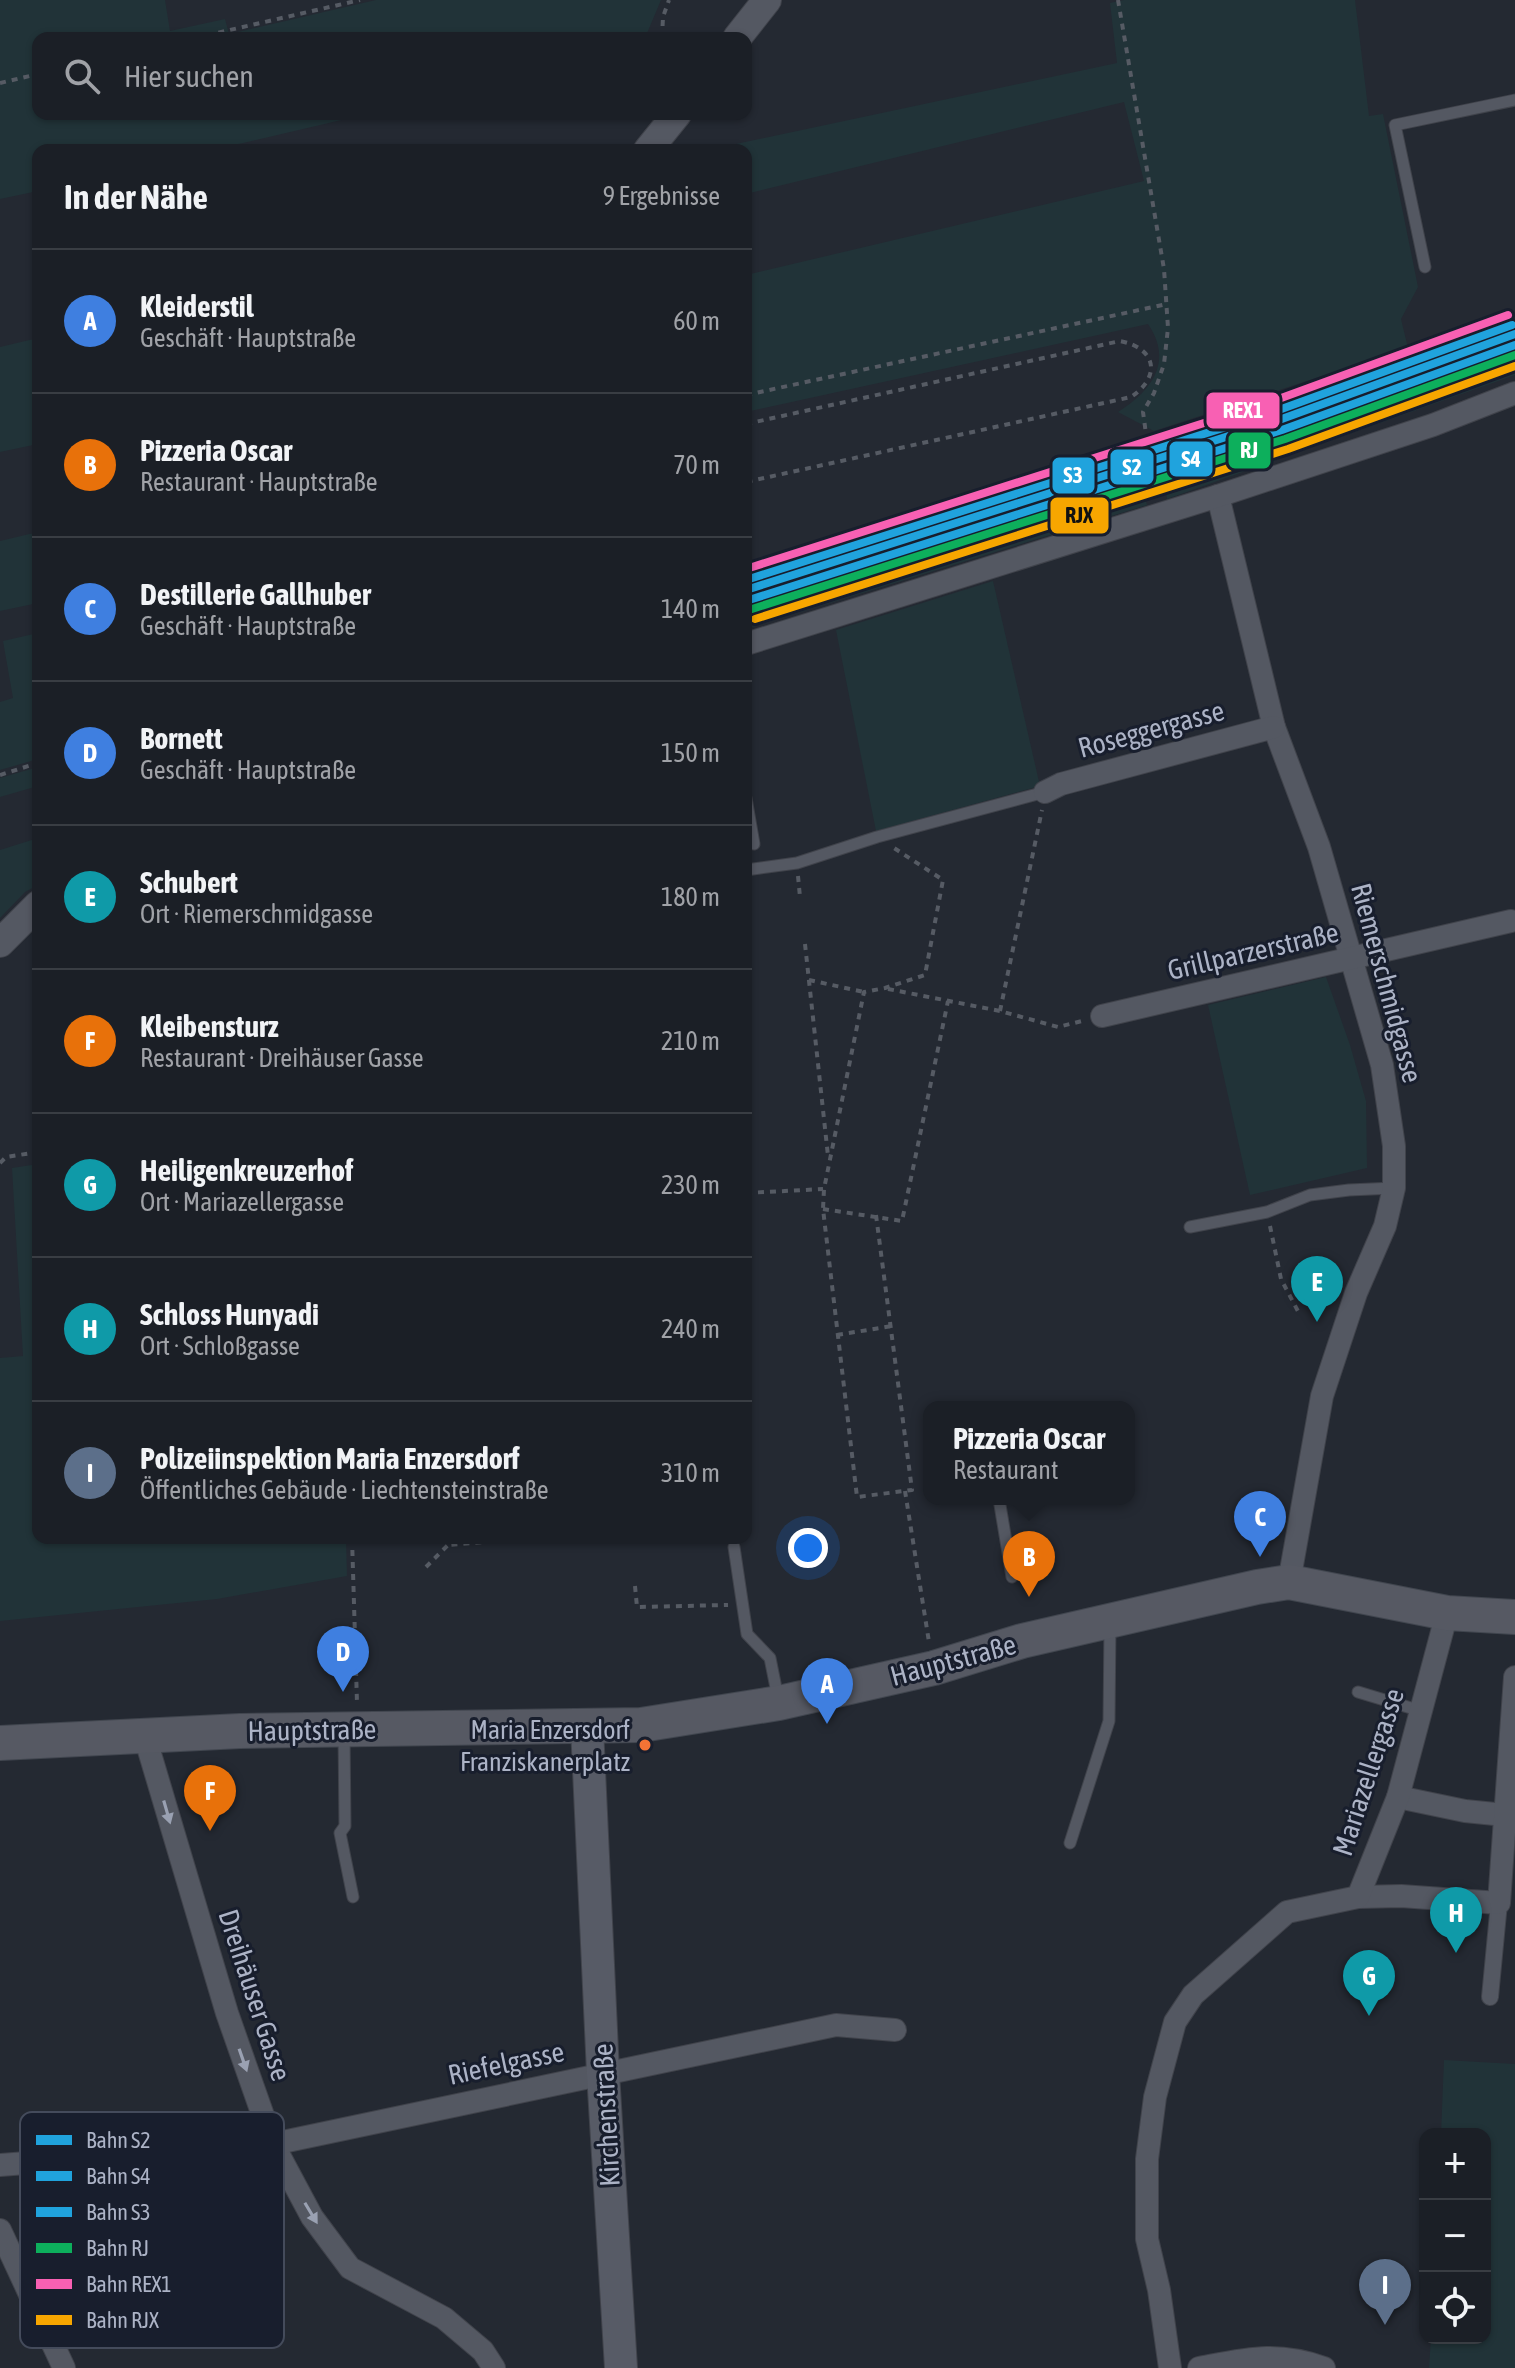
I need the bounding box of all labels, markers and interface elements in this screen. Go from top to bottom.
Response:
search box [32,32,752,120]
icon: search [60,54,104,98]
text: Hier suchen [124,59,254,93]
text: In der Nähe [64,177,208,216]
text: 9 Ergebnisse [603,181,720,211]
text: Kleiderstil [140,289,254,323]
text: A [84,306,96,336]
text: 60 m [673,306,720,336]
text: Geschäft · Hauptstraße [140,323,356,353]
line badge: REX1 [1205,391,1281,430]
text: REX1 [1223,397,1263,423]
line badge: RJ [1227,431,1272,470]
text: Pizzeria Oscar [140,433,292,467]
text: RJ [1240,437,1258,463]
line badge: S4 [1168,440,1214,478]
text: S4 [1181,446,1201,472]
line badge: S2 [1109,448,1155,486]
text: B [84,450,96,480]
text: 70 m [673,450,720,480]
text: S2 [1122,454,1142,480]
line badge: S3 [1051,456,1096,495]
text: S3 [1063,462,1083,488]
text: Restaurant · Hauptstraße [140,467,378,497]
line badge: RJX [1049,496,1110,535]
text: RJX [1065,502,1094,528]
text: Destillerie Gallhuber [140,577,371,611]
text: C [84,594,96,624]
text: 140 m [661,594,720,624]
text: Geschäft · Hauptstraße [140,611,356,641]
street label: Roseggergasse [1074,694,1228,764]
text: Bornett [140,721,223,755]
text: D [83,738,97,768]
text: 150 m [661,738,720,768]
text: Geschäft · Hauptstraße [140,755,356,785]
text: Schubert [140,865,238,899]
street label: Riemerschmidgasse [1345,880,1429,1086]
text: E [84,882,96,912]
text: 180 m [661,882,720,912]
text: Ort · Riemerschmidgasse [140,899,373,929]
street label: Grillparzerstraße [1165,916,1341,986]
text: Kleibensturz [140,1009,279,1043]
text: F [85,1026,95,1056]
text: 210 m [661,1026,720,1056]
text: Restaurant · Dreihäuser Gasse [140,1043,424,1073]
text: Heiligenkreuzerhof [140,1153,353,1187]
text: G [83,1170,97,1200]
text: 230 m [661,1170,720,1200]
text: Ort · Mariazellergasse [140,1187,344,1217]
pin: E [1291,1256,1343,1322]
text: Schloss Hunyadi [140,1297,319,1331]
text: H [82,1314,98,1344]
text: 240 m [661,1314,720,1344]
text: Ort · Schloßgasse [140,1331,300,1361]
popup [923,1401,1135,1505]
text: Pizzeria Oscar [953,1421,1105,1455]
text: Polizeiinspektion Maria Enzersdorf [140,1441,520,1475]
text: Restaurant [953,1455,1058,1485]
text: I [87,1458,93,1488]
text: 310 m [661,1458,720,1488]
text: Öffentliches Gebäude · Liechtensteinstraße [140,1475,549,1505]
pin: C [1234,1491,1286,1557]
your location [788,1528,828,1568]
pin: B [1003,1531,1055,1597]
pin: D [317,1626,369,1692]
street label: Hauptstraße [887,1628,1019,1692]
pin: A [801,1658,853,1724]
street label: Mariazellergasse [1326,1684,1410,1860]
street label: Hauptstraße [247,1713,377,1747]
place label: Maria Enzersdorf Franziskanerplatz [460,1715,630,1777]
marker: Maria Enzersdorf Franziskanerplatz [637,1737,653,1753]
pin: F [184,1765,236,1831]
one-way arrow [161,1800,174,1824]
pin: H [1430,1887,1482,1953]
street label: Dreihäuser Gasse [212,1905,298,2085]
pin: G [1343,1950,1395,2016]
street label: Riefelgasse [445,2035,567,2091]
street label: Kirchenstraße [586,2043,626,2187]
one-way arrow [238,2048,250,2072]
legend [20,2112,284,2348]
text: Bahn S2 [86,2127,151,2153]
map controls [1419,2128,1491,2344]
button: + [1419,2128,1491,2200]
text: Bahn S4 [86,2163,151,2189]
text: Bahn S3 [86,2199,151,2225]
button: − [1419,2200,1491,2272]
one-way arrow [303,2202,317,2224]
text: Bahn RJ [86,2235,149,2261]
pin: I [1359,2259,1411,2325]
text: Bahn REX1 [86,2271,172,2297]
button: locate [1419,2272,1491,2344]
text: Bahn RJX [86,2307,159,2333]

